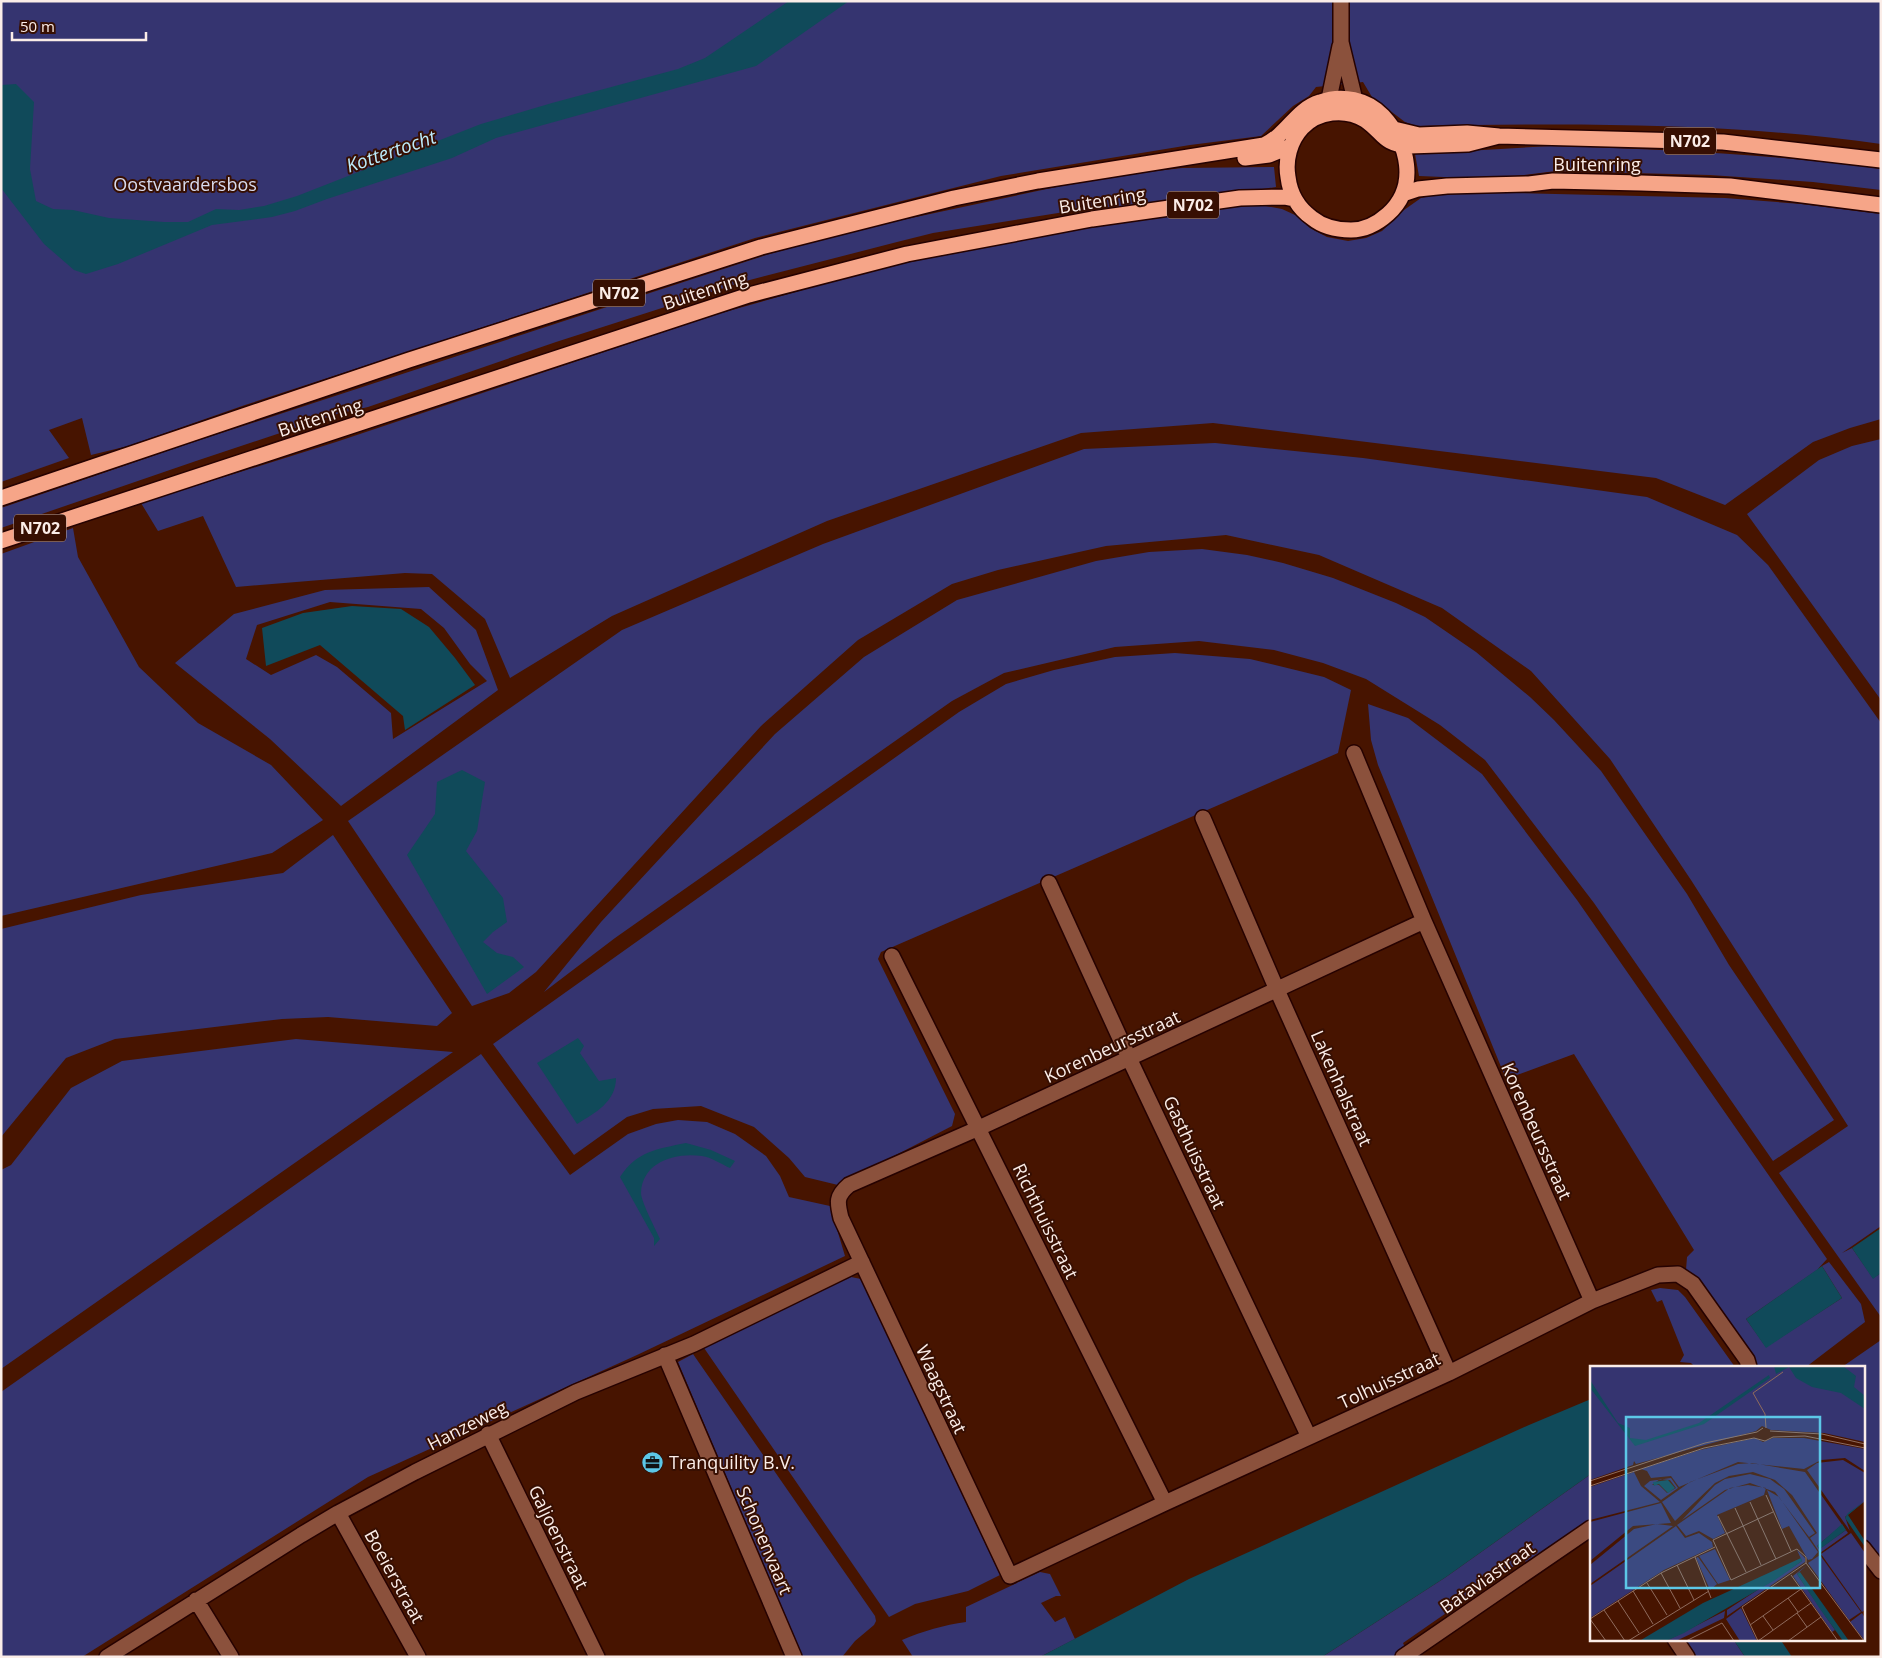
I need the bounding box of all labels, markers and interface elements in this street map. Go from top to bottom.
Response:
scale bar [12,10,146,42]
text: 50 m [20,16,55,36]
water label: Kottertocht [343,123,440,179]
road number: N702 [1664,128,1716,154]
street label: Buitenring [1553,152,1641,176]
park label: Oostvaardersbos [113,172,257,196]
street label: Buitenring [1057,181,1147,219]
road number: N702 [1167,192,1219,218]
street label: Buitenring [660,265,751,315]
road number: N702 [593,280,645,306]
street label: Buitenring [275,392,366,442]
road number: N702 [14,514,66,542]
street label: Korenbeursstraat [1040,1004,1184,1088]
street label: Lakenhalstraat [1306,1026,1378,1150]
street label: Korenbeursstraat [1496,1059,1578,1203]
street label: Gasthuisstraat [1158,1092,1232,1212]
street label: Richthuisstraat [1008,1159,1084,1283]
street label: Waagstraat [911,1341,973,1437]
street label: Tolhuisstraat [1334,1346,1444,1414]
inset map [1590,1366,1864,1640]
street label: Hanzeweg [423,1395,511,1455]
office icon: Tranquility B.V. [641,1450,665,1474]
place label: Tranquility B.V. [669,1450,795,1474]
street label: Galjoenstraat [523,1481,595,1593]
street label: Schonenvaart [731,1482,799,1598]
street label: Boeierstraat [359,1525,431,1627]
street label: Bataviastraat [1435,1536,1539,1618]

